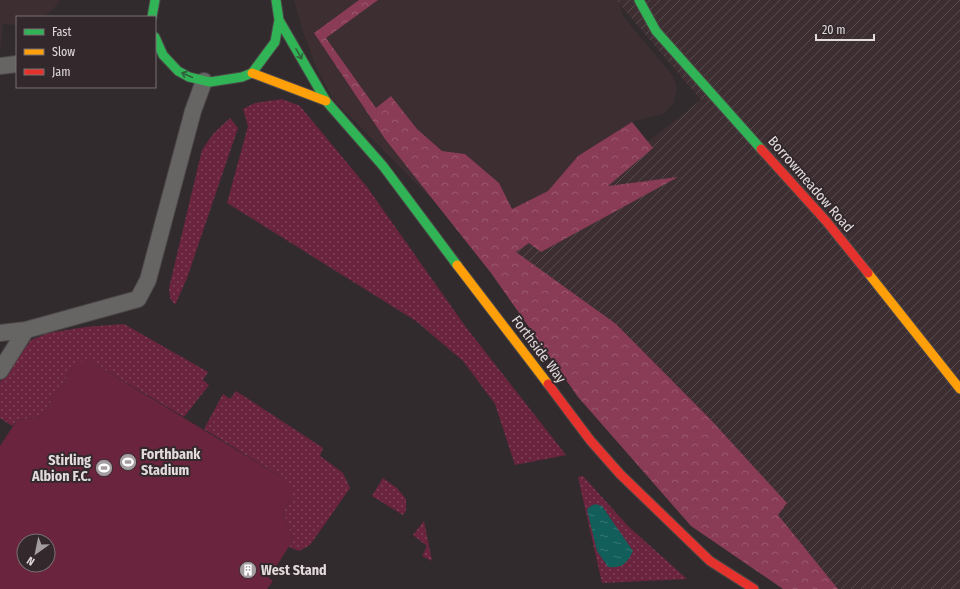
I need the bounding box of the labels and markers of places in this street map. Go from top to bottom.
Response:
place label: Forthbank Stadium [141,446,201,479]
place label: Stirling Albion F.C. [31,452,91,485]
sports icon: Forthbank Stadium [118,452,138,472]
sports icon: Stirling Albion F.C. [94,458,114,478]
building icon: West Stand [238,560,258,580]
place label: West Stand [261,562,327,579]

